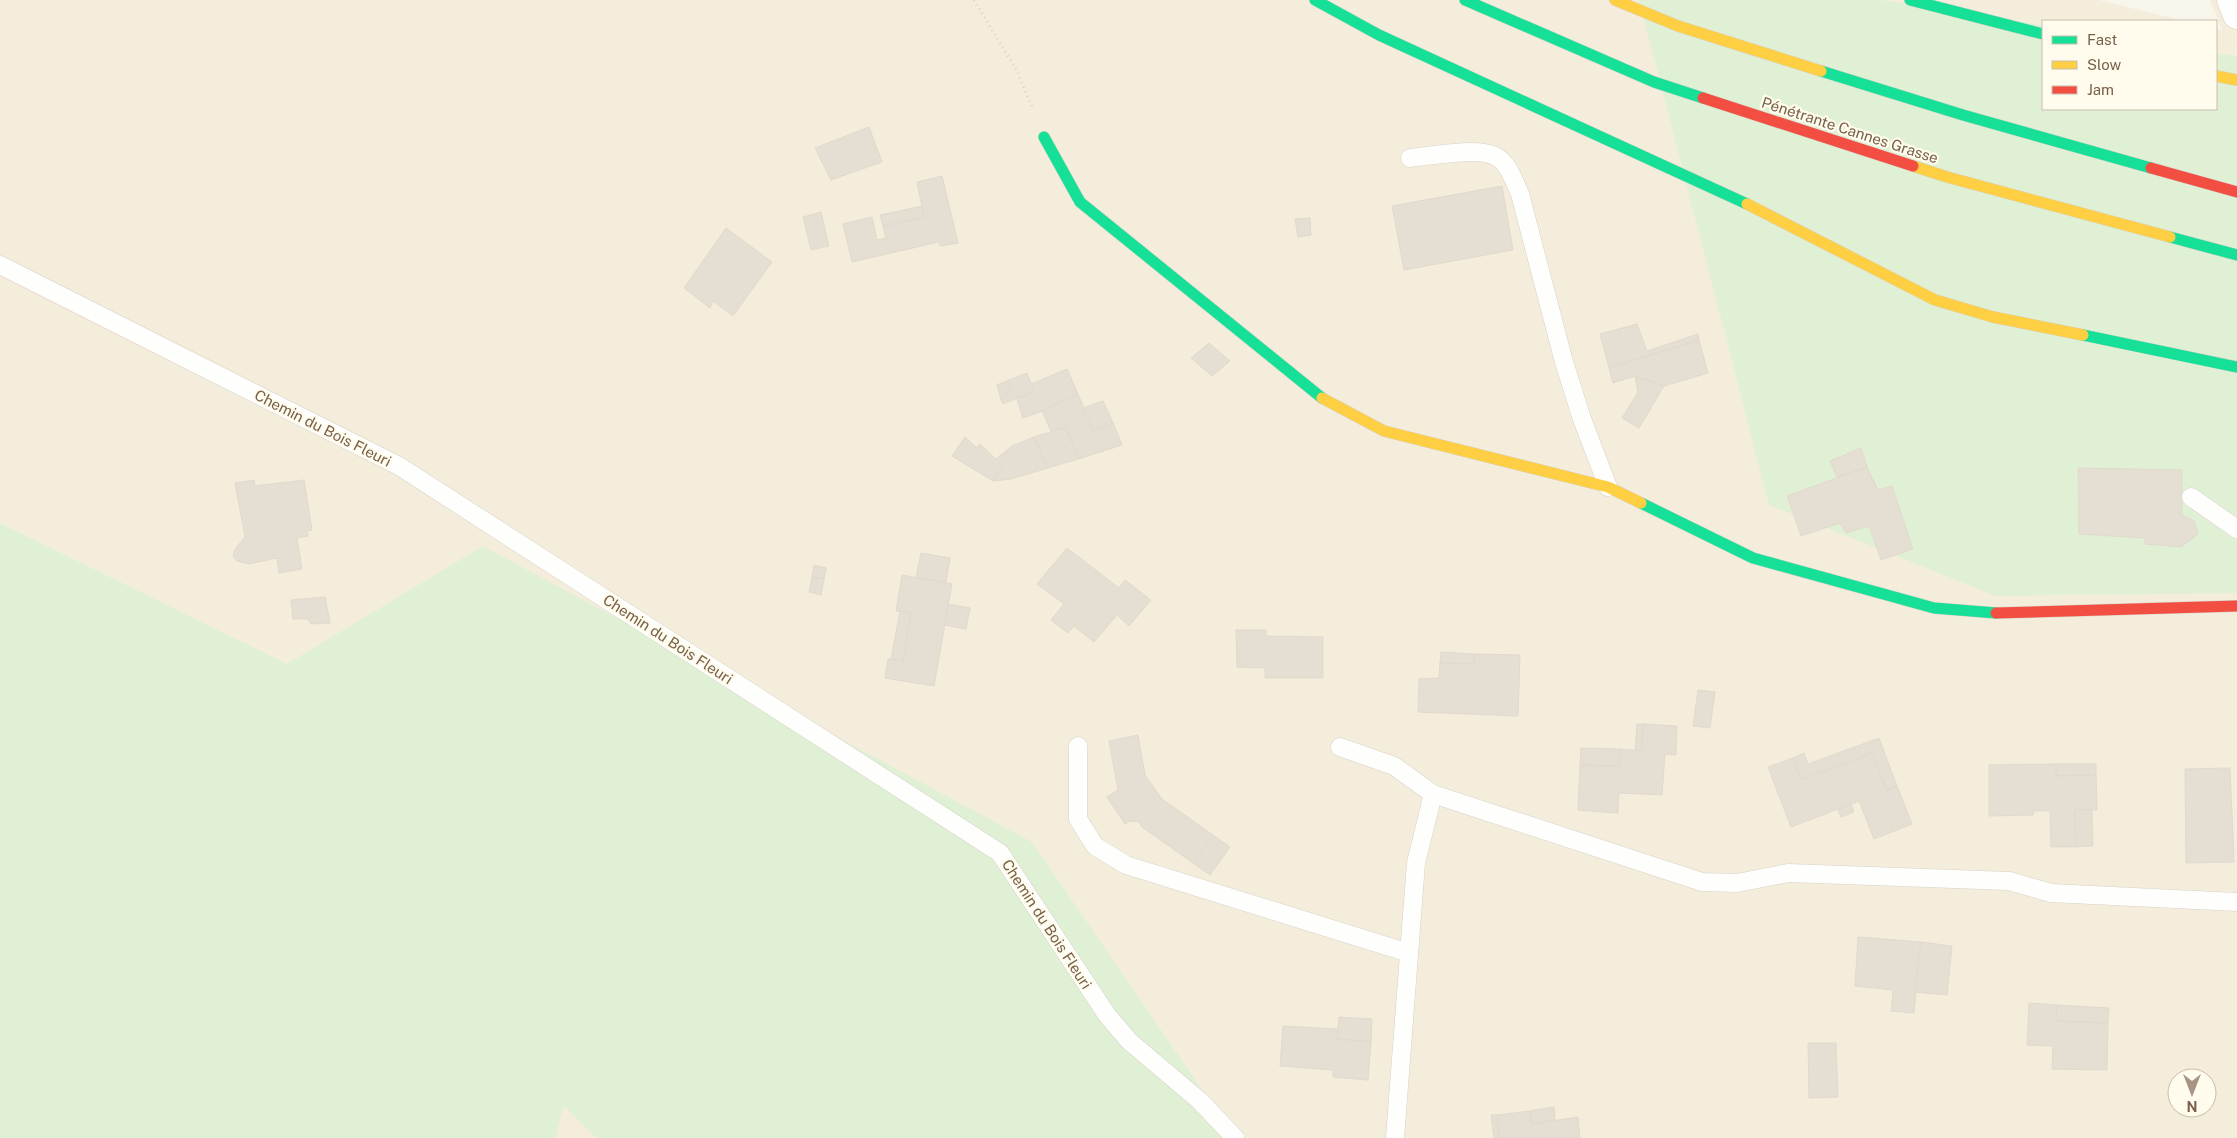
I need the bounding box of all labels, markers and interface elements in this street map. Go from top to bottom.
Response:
legend [2042,20,2217,110]
text: Fast [2087,31,2117,48]
text: Slow [2087,56,2122,73]
text: Jam [2087,81,2114,98]
street label: Pénétrante Cannes Grasse [1760,93,1940,167]
street label: Chemin du Bois Fleuri [252,386,394,470]
street label: Chemin du Bois Fleuri [600,591,736,687]
street label: Chemin du Bois Fleuri [999,856,1095,992]
north arrow [2167,1068,2217,1118]
text: N [2187,1098,2197,1114]

